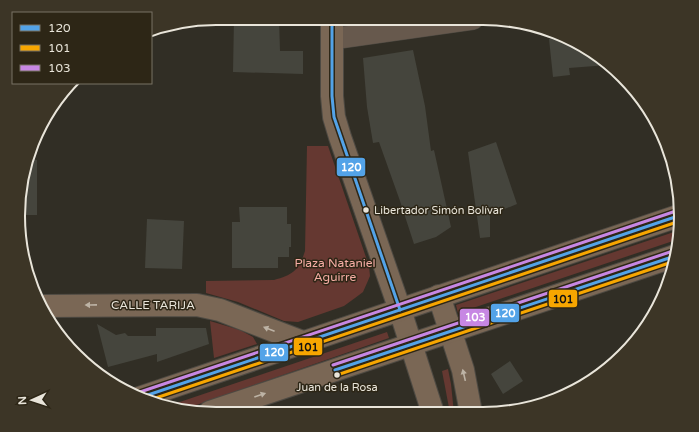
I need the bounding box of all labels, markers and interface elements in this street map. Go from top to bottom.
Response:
legend [12,12,152,84]
text: 120 [48,21,71,35]
text: 101 [48,41,71,55]
text: 103 [48,61,71,75]
line badge: 120 [336,157,366,177]
text: 120 [341,161,361,174]
place label: Libertador Simón Bolívar [374,204,504,217]
marker: Libertador Simón Bolívar [361,205,371,215]
park label: Plaza Nataniel Aguirre [294,256,376,284]
line badge: 101 [548,289,578,308]
text: 101 [553,293,573,306]
street label: CALLE TARIJA [111,298,195,312]
one-way arrow [84,302,97,308]
line badge: 120 [490,303,520,323]
text: 120 [495,307,515,320]
line badge: 103 [459,308,490,327]
text: 103 [465,311,485,324]
one-way arrow [263,326,275,332]
line badge: 101 [293,337,323,356]
text: 101 [298,341,318,354]
line badge: 120 [259,343,289,362]
text: 120 [264,346,284,359]
one-way arrow [460,369,466,381]
marker: Juan de la Rosa [332,370,342,380]
north arrow [12,380,52,420]
place label: Juan de la Rosa [296,381,378,394]
one-way arrow [254,392,266,398]
text: N [16,396,29,405]

